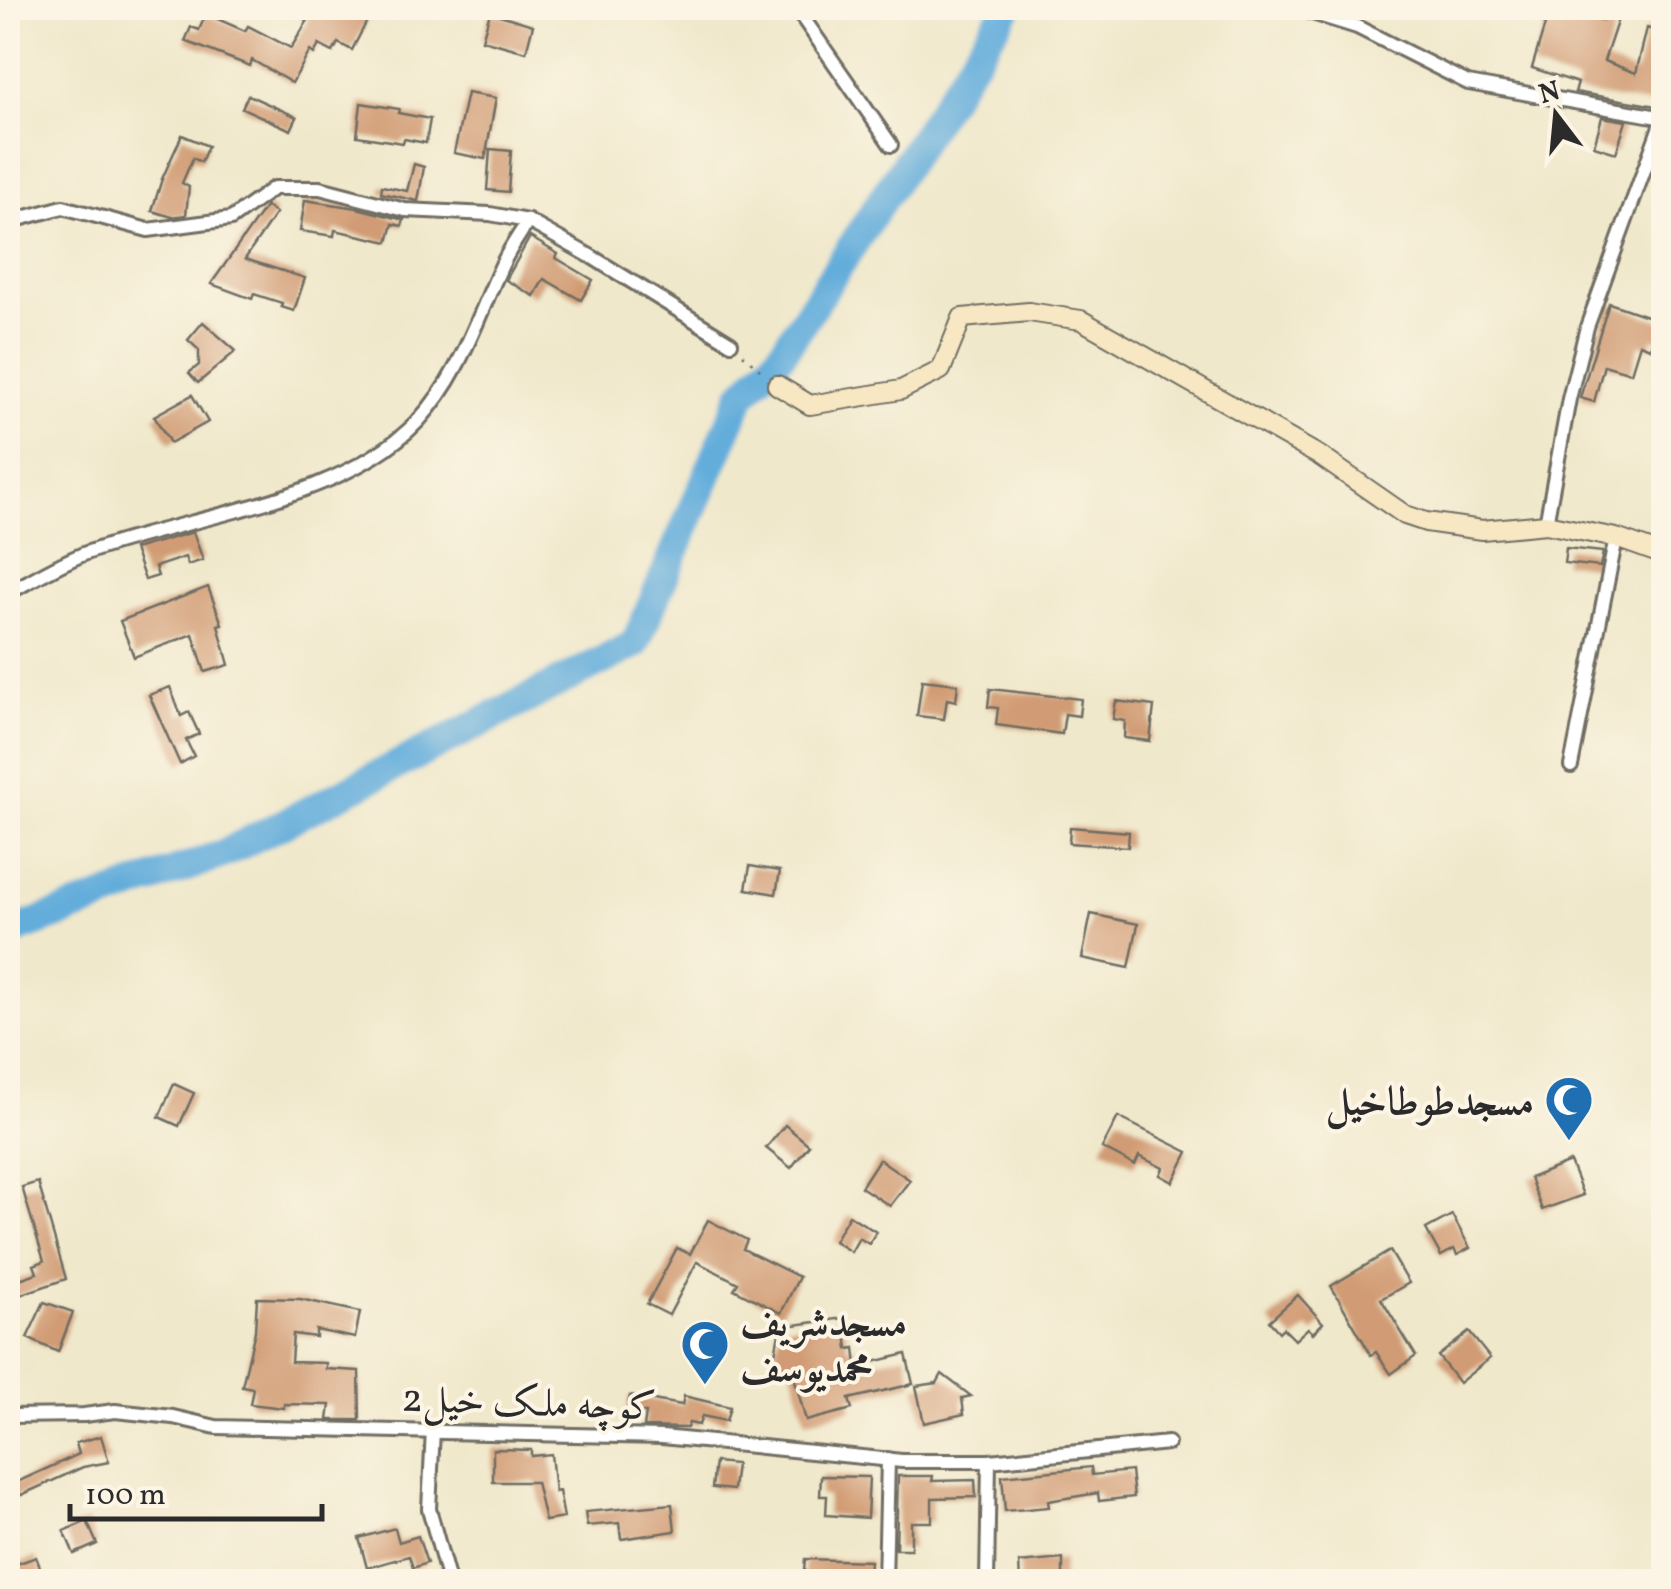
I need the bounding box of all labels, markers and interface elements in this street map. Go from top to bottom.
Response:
north arrow [1506,65,1606,165]
text: N [1535,72,1565,115]
mosque icon: مسجدطوطاخیل [1543,1074,1595,1142]
place label: مسجدطوطاخیل [1325,1076,1534,1132]
place label: مسجدشریف محمدیوسف [740,1297,907,1399]
mosque icon: مسجدشریف محمدیوسف [679,1318,731,1386]
street label: کوچه ملک خیل2 [401,1373,657,1437]
scale bar [70,1459,322,1521]
text: 100 m [85,1475,166,1517]

